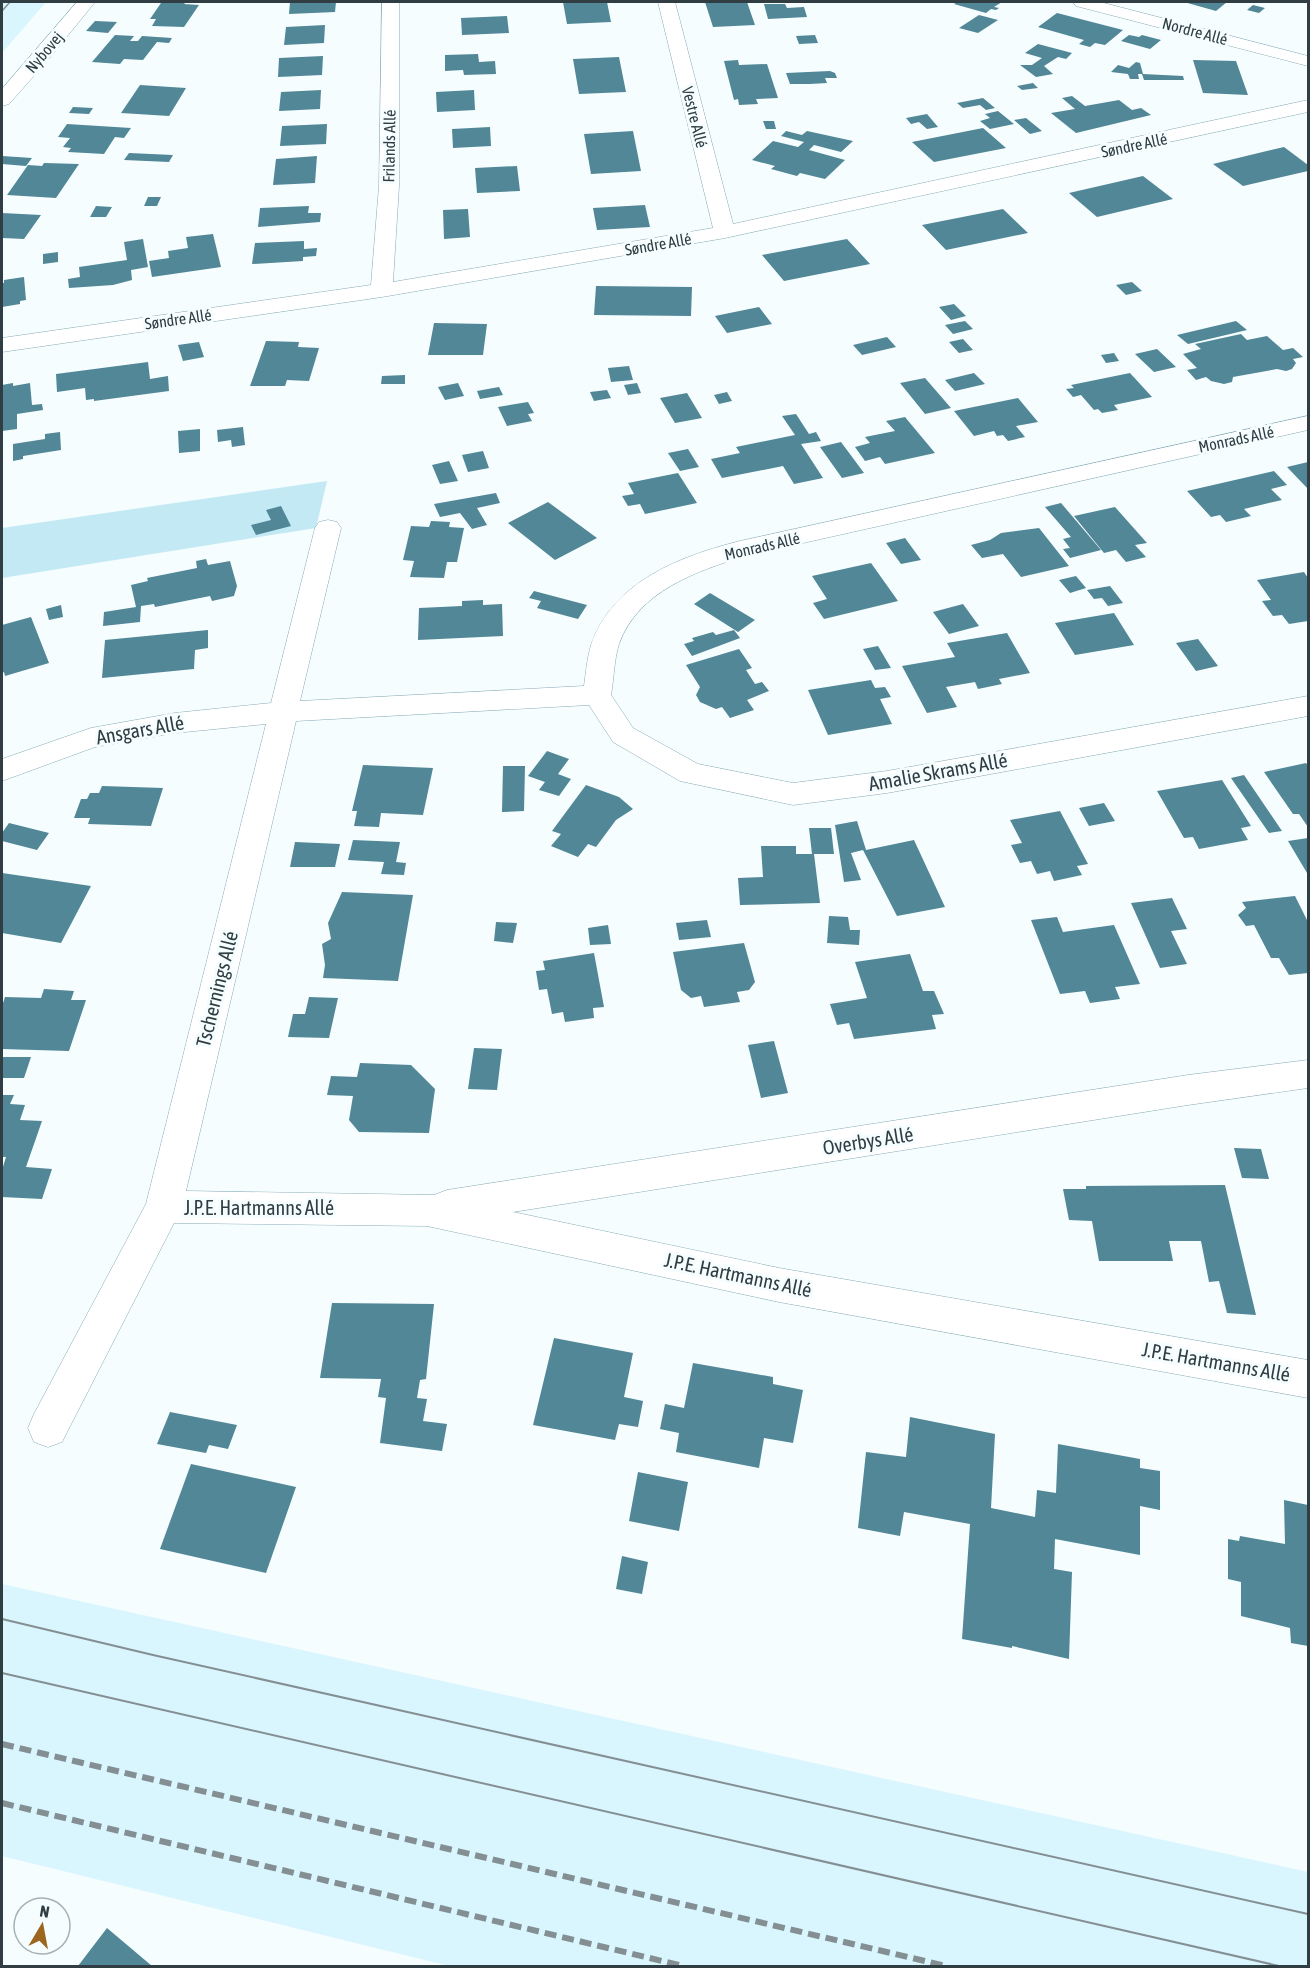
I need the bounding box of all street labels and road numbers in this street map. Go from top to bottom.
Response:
street label: Nordre Allé [1160,14,1230,48]
street label: Nybovej [22,28,67,77]
street label: Vestre Allé [679,85,711,149]
street label: Frilands Allé [379,109,399,183]
street label: Søndre Allé [1099,129,1169,161]
street label: Søndre Allé [623,229,693,259]
street label: Søndre Allé [143,305,213,333]
street label: Monrads Allé [1197,422,1275,456]
street label: Monrads Allé [723,529,801,563]
street label: Ansgars Allé [94,710,186,749]
street label: Amalie Skrams Allé [867,748,1009,795]
street label: Tschernings Allé [191,929,242,1049]
street label: Overbys Allé [821,1122,915,1159]
street label: J.P.E. Hartmanns Allé [184,1196,334,1219]
street label: J.P.E. Hartmanns Allé [662,1248,814,1301]
street label: J.P.E. Hartmanns Allé [1140,1337,1292,1386]

